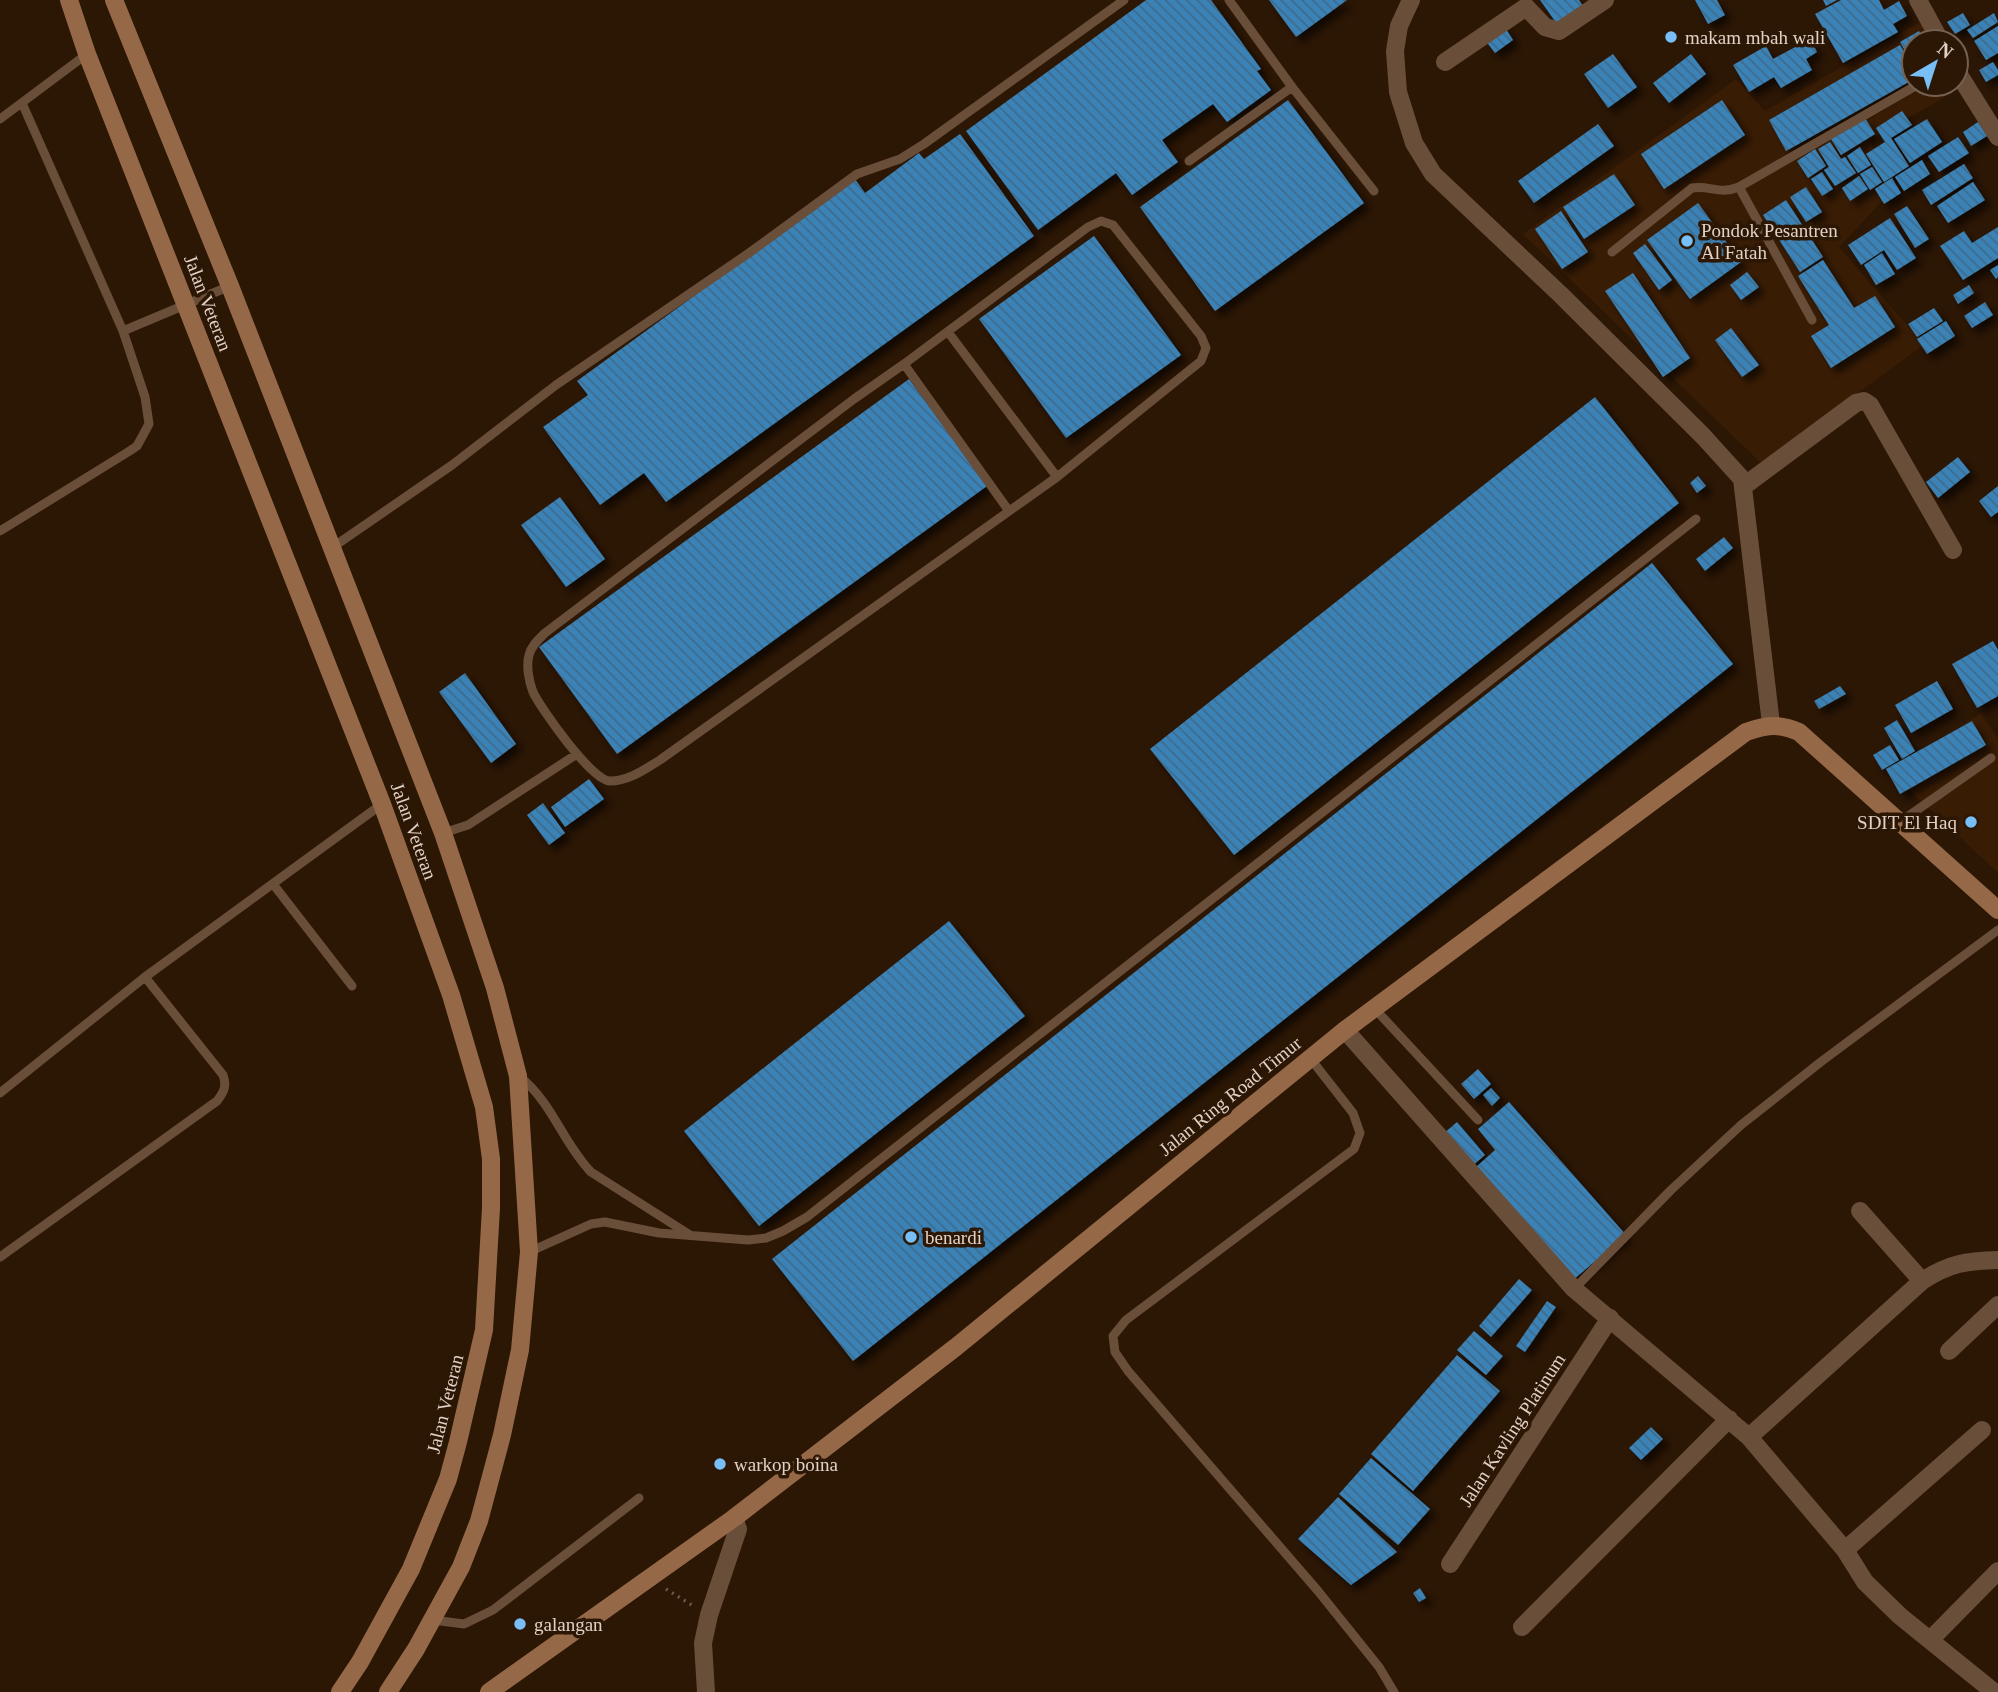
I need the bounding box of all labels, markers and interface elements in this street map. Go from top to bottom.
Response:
place label: makam mbah wali [1685,27,1825,48]
north arrow [1900,28,1970,98]
marker: makam mbah wali [1663,29,1679,45]
text: N [1933,38,1958,63]
place label: Pondok Pesantren Al Fatah [1701,220,1838,263]
marker: Pondok Pesantren Al Fatah [1679,233,1695,249]
street label: Jalan Veteran [180,252,236,355]
street label: Jalan Veteran [387,780,441,883]
place label: SDIT El Haq [1857,812,1957,833]
marker: SDIT El Haq [1963,814,1979,830]
street label: Jalan Ring Road Timur [1155,1032,1306,1160]
place label: benardi [925,1227,982,1248]
marker: benardi [903,1229,919,1245]
street label: Jalan Kavling Platinum [1455,1349,1569,1511]
street label: Jalan Veteran [423,1352,468,1456]
place label: warkop boina [734,1454,839,1475]
marker: warkop boina [712,1456,728,1472]
place label: galangan [534,1614,603,1635]
marker: galangan [512,1616,528,1632]

